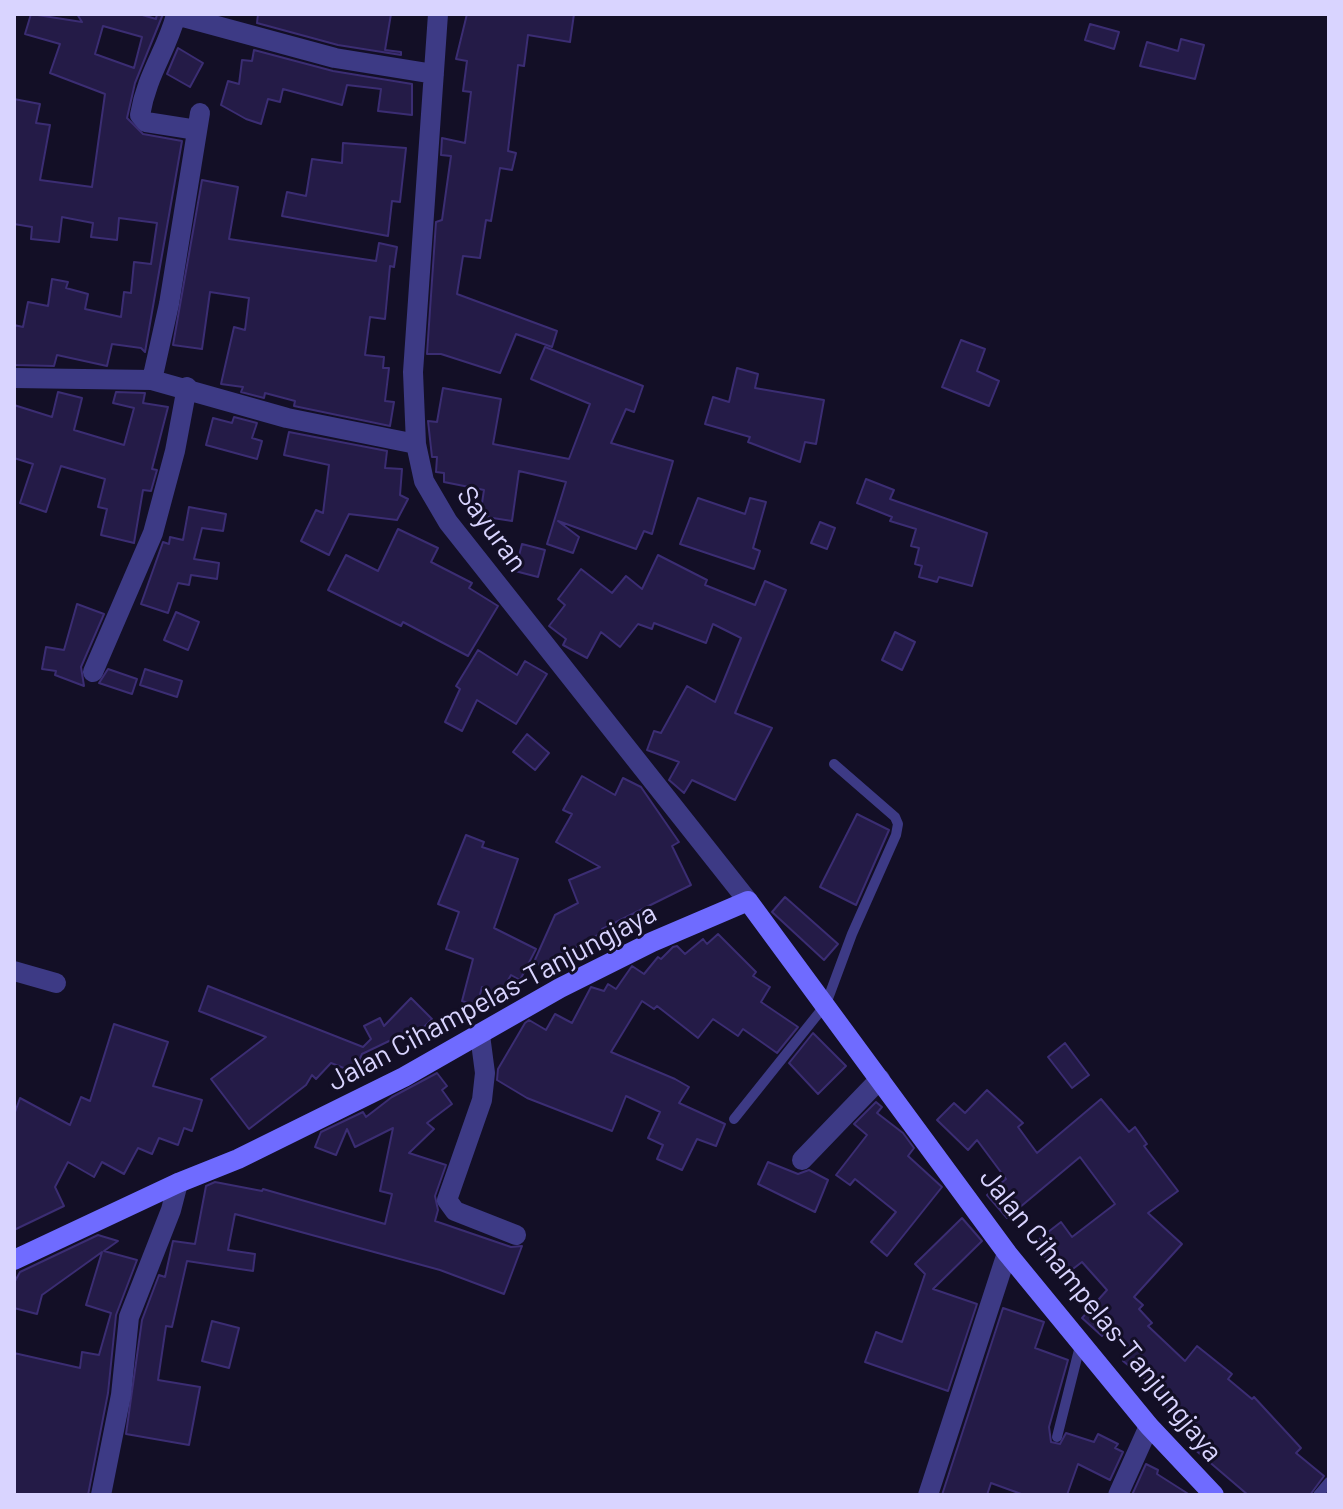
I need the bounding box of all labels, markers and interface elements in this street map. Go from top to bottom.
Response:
street label: Sayuran [450,480,534,578]
street label: Jalan Cihampelas-Tanjungjaya [322,896,662,1098]
street label: Jalan Cihampelas-Tanjungjaya [972,1162,1230,1468]

